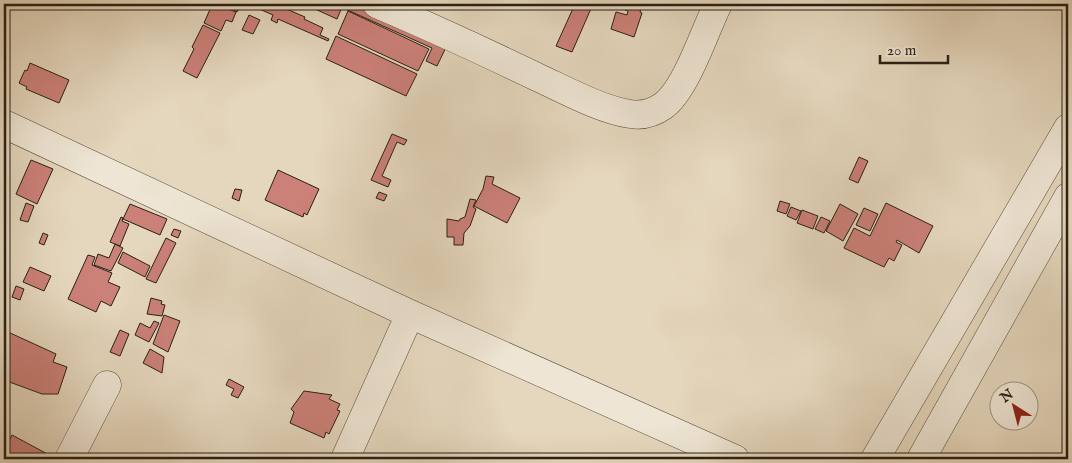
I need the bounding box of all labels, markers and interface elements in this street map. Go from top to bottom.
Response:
scale bar [880,32,947,64]
text: 20 m [887,41,917,60]
north arrow [990,380,1040,430]
text: N [996,385,1017,408]

